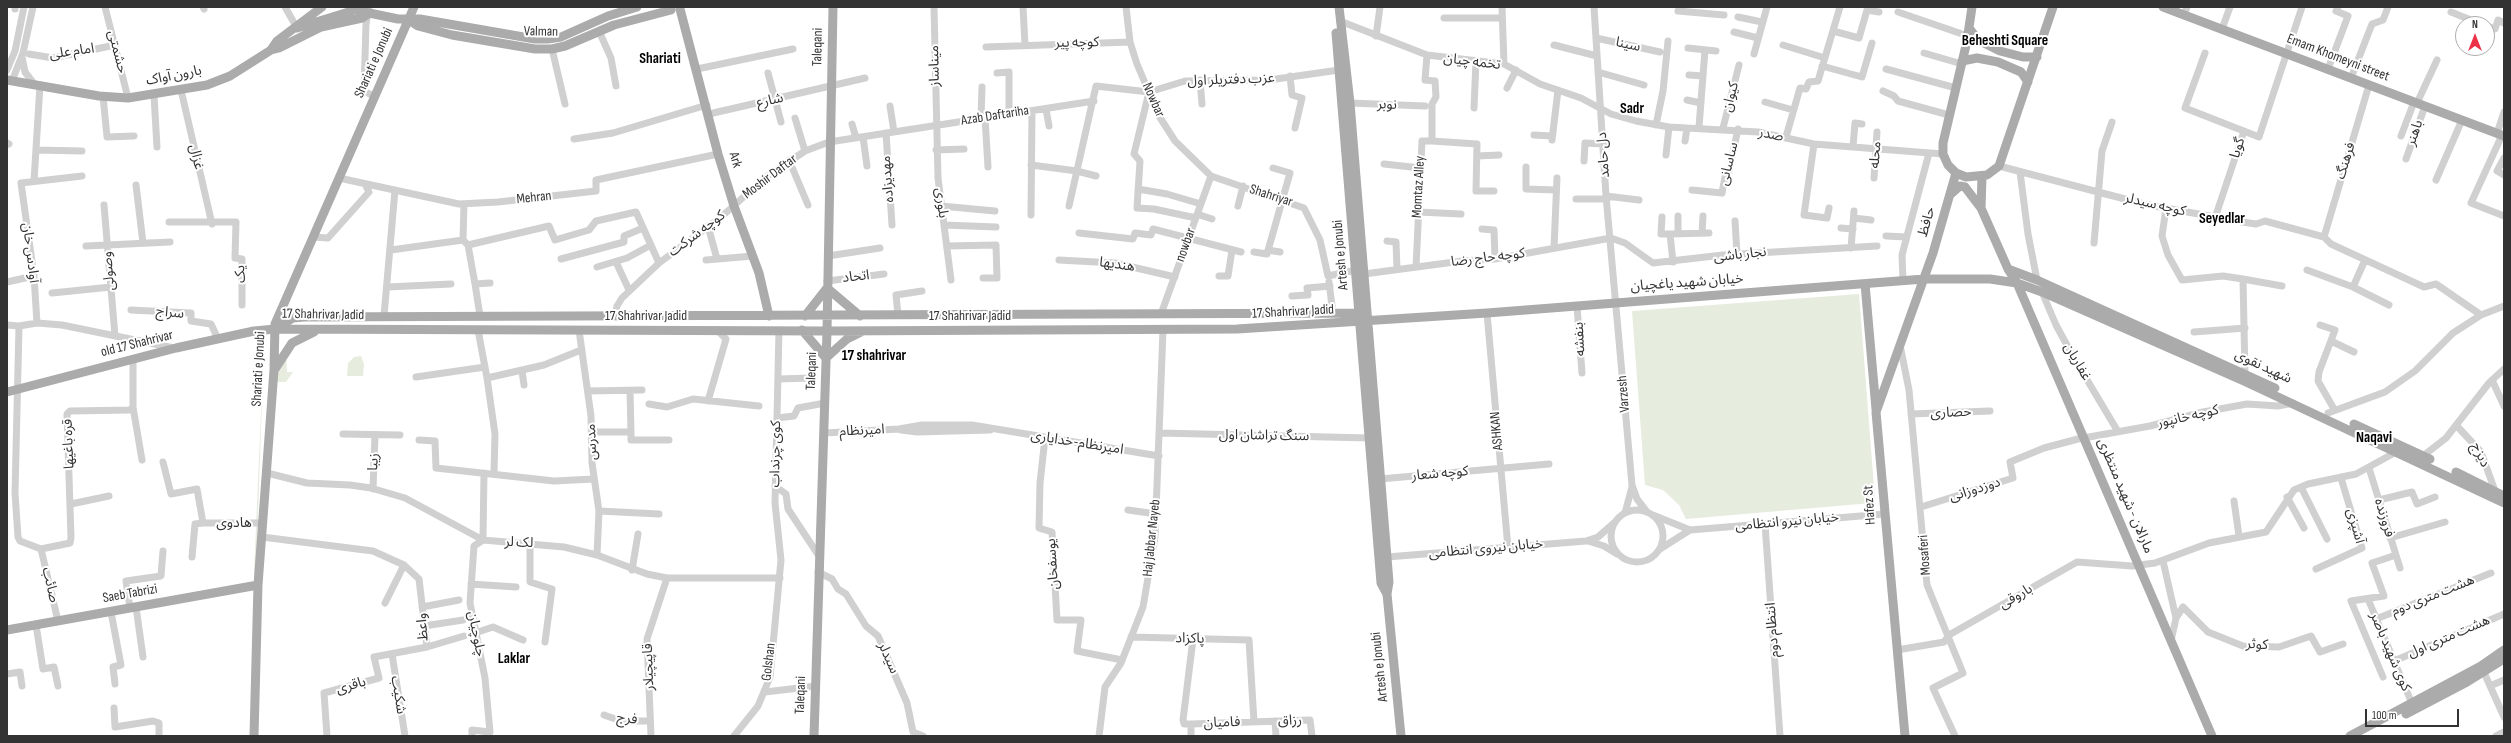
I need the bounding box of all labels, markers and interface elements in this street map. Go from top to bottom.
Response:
north arrow [2455,16,2495,56]
text: N [2472,18,2478,31]
street label: Valman [524,23,558,41]
street label: Shariati e Jonubi [351,25,397,101]
street label: Taleqani [809,28,827,66]
street label: حشمتی [104,29,130,75]
street label: Emam Khomeyni street [2284,31,2392,85]
district label: Beheshti Square [1962,32,2048,50]
street label: کوچه پیر [1055,34,1099,52]
street label: سینا [1614,34,1642,56]
street label: امام علی [48,41,96,63]
street label: میناساز [926,45,944,87]
district label: Shariati [639,50,681,68]
street label: تخمه چیان [1443,50,1501,74]
street label: بارون آواک [145,62,203,90]
street label: عزب دفتریلر اول [1187,70,1275,90]
street label: Nowbar [1138,80,1168,120]
street label: کیوان [1719,80,1743,114]
street label: شارع [755,90,785,112]
street label: نوبر [1377,96,1397,114]
district label: Sadr [1620,100,1644,118]
street label: Azab Daftariha [960,102,1030,130]
street label: باهنر [2403,118,2427,148]
street label: صدر [1757,124,1785,146]
street label: دل حامد [1594,132,1614,178]
street label: گویا [2227,136,2249,160]
street label: ساسانی [1716,141,1742,187]
street label: محله [1867,141,1885,169]
street label: فرهنگ [2332,141,2360,181]
street label: غزال [185,143,207,171]
street label: Ark [725,150,745,170]
street label: Moshir Daftar [739,151,801,203]
street label: مهدیزاده [878,155,898,203]
street label: Momtaz Alley [1409,155,1429,219]
street label: Shahriyar [1247,181,1295,211]
street label: بلوری [931,187,951,219]
street label: Mehran [516,188,552,208]
street label: کوچه سیدلر [2123,190,2187,220]
street label: حافظ [1915,205,1939,239]
street label: کوچه شرکت [665,207,729,261]
district label: Seyedlar [2199,210,2245,228]
street label: Artesh e Jonubi [1330,219,1352,291]
street label: آوادس خان [18,222,42,284]
street label: nowbar [1172,226,1200,264]
street label: نجار باشی [1713,244,1767,266]
street label: کوچه حاج رضا [1450,245,1526,271]
street label: وصولی [99,251,119,291]
street label: هندیها [1098,254,1136,276]
street label: یک [232,265,250,283]
street label: اتحاد [842,267,870,287]
street label: خیابان شهید یاغچیان [1630,271,1744,295]
street label: 17 Shahrivar Jadid [1252,301,1334,323]
street label: سراج [155,303,185,323]
street label: 17 Shahrivar Jadid [282,306,364,324]
street label: 17 Shahrivar Jadid [605,308,687,324]
street label: 17 Shahrivar Jadid [929,308,1011,324]
street label: بنفشه [1571,321,1589,357]
street label: old 17 Shahrivar [99,327,175,361]
street label: Shariati e Jonubi [249,331,269,407]
street label: غفاریان [2060,340,2094,384]
district label: 17 shahrivar [842,347,906,365]
street label: شهید نقوی [2232,347,2294,387]
street label: Taleqani [803,352,821,390]
street label: Varzesh [1614,375,1634,413]
street label: کوچه خانپور [2156,402,2220,432]
street label: حصاری [1930,404,1972,422]
street label: ASHKAN [1487,411,1507,451]
street label: قره باغیها [60,419,78,469]
street label: کوی چرنداب [767,420,785,488]
street label: امیرنظام [839,421,885,441]
street label: مدرس [583,423,601,461]
street label: امیرنظام-خدایاری [1029,427,1125,459]
street label: سنگ تراشان اول [1219,427,1309,445]
district label: Naqavi [2356,429,2392,447]
street label: مارالان - شهید منتظری [2093,436,2157,556]
street label: دیزج [2467,440,2493,470]
street label: زیبا [365,453,383,471]
street label: کوچه شعار [1411,463,1469,485]
street label: دوزدوزانی [1947,474,2003,506]
street label: Hafez St [1860,485,1880,525]
street label: فروزنده [2370,497,2398,539]
street label: Haj Jabbar Nayeb [1140,498,1164,578]
street label: آشپزی [2342,507,2368,545]
street label: خیابان نیرو انتظامی [1734,509,1840,535]
street label: هادوی [216,515,252,531]
street label: لک لر [504,534,534,552]
street label: Mosaferi [1915,534,1935,576]
street label: خیابان نیروی انتظامی [1428,536,1544,562]
street label: یوسفخان [1043,538,1063,590]
street label: صائب [38,566,62,604]
street label: هشت متری دوم [2389,572,2477,620]
street label: Saeb Tabrizi [101,581,159,607]
street label: باروقی [1996,581,2036,613]
street label: انتظام دوم [1763,602,1783,658]
street label: چلوچیان [463,610,489,658]
street label: کوی شهید باصر [2366,610,2414,694]
street label: واعظ [414,612,432,642]
street label: هشت متری اول [2405,612,2493,662]
street label: پاکزاد [1175,630,1205,648]
street label: Artesh e Jonubi [1368,631,1392,703]
street label: کوثر [2245,636,2269,654]
street label: سیدلر [874,640,902,676]
street label: Golshan [758,642,780,682]
street label: قاپیچیلار [640,643,658,691]
district label: Laklar [498,650,530,668]
street label: باقری [334,674,368,698]
street label: شکیب [387,675,409,715]
street label: Taleqani [792,676,810,714]
scale bar [2367,701,2461,727]
text: 100 m [2372,708,2397,723]
street label: فرج [616,710,638,728]
street label: رزاق [1278,712,1302,730]
street label: فامیان [1203,714,1241,732]

